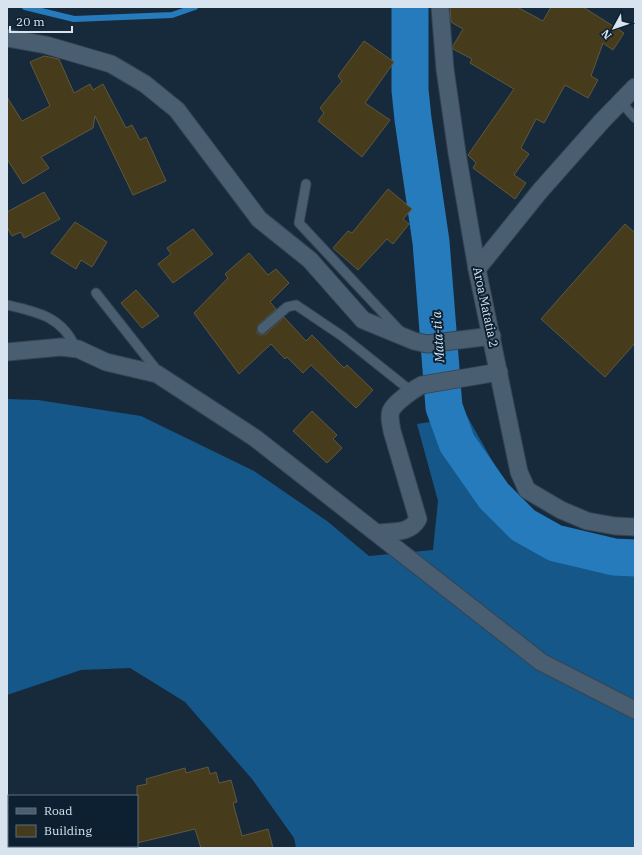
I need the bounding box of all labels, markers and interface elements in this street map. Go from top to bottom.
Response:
scale bar [10,8,72,34]
north arrow [594,8,634,48]
text: 20 m [16,14,45,29]
text: N [598,26,614,42]
street label: Aroa Matatia 2 [470,265,502,349]
water label: Mata-ti'a [428,311,448,364]
legend [8,795,138,847]
text: Road [44,803,73,818]
text: Building [44,823,92,838]

